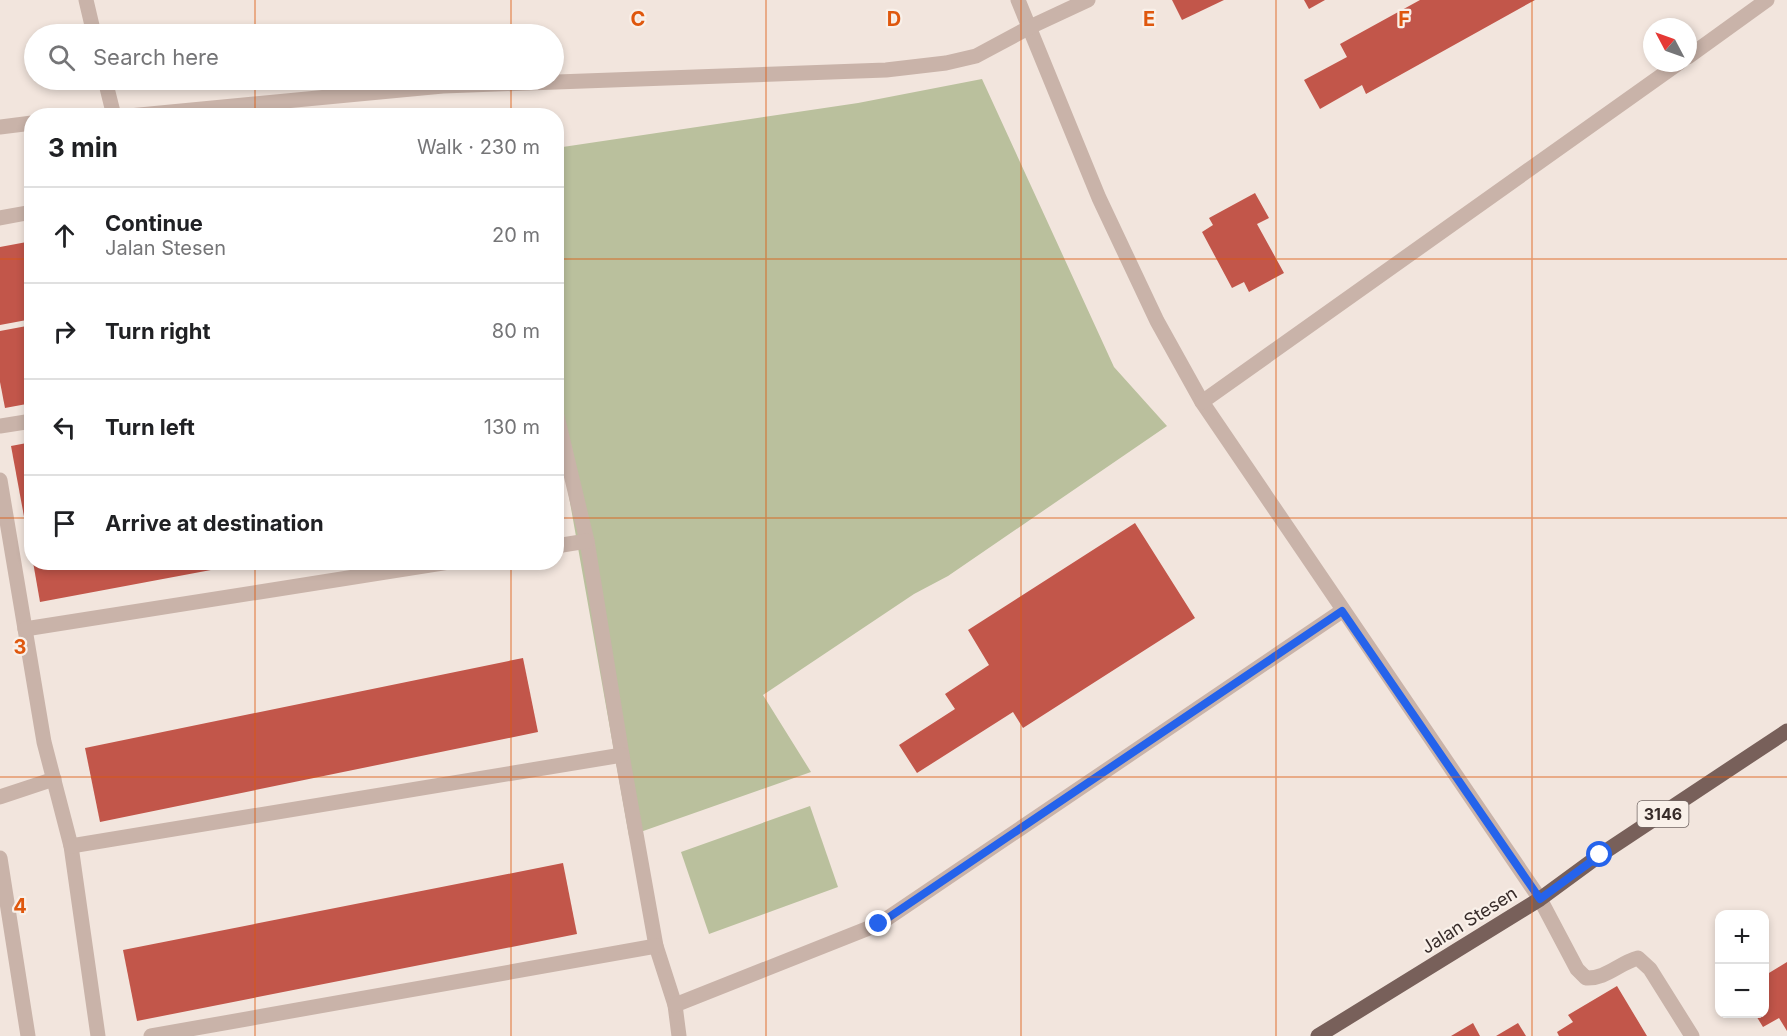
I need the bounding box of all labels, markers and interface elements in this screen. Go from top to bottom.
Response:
text: C [631,7,645,31]
text: D [887,7,901,31]
text: E [1143,7,1155,31]
text: F [1398,7,1410,31]
north arrow [1643,18,1697,72]
search box [24,24,564,90]
icon: search [45,41,78,74]
text: Search here [93,44,219,70]
text: 3 min [48,132,118,163]
text: Walk · 230 m [417,135,540,159]
text: Continue [105,210,203,236]
icon: ahead [48,219,81,252]
text: 20 m [492,223,540,247]
text: Jalan Stesen [105,236,226,260]
icon: right [48,315,81,348]
text: Turn right [105,318,211,344]
text: 80 m [492,319,540,343]
icon: left [48,411,81,444]
text: Turn left [105,414,195,440]
text: 130 m [484,415,540,439]
icon: arrive [48,507,81,540]
text: Arrive at destination [105,510,324,536]
text: 3 [14,635,26,659]
road number: 3146 [1638,801,1688,827]
route start [1586,841,1612,867]
street label: Jalan Stesen [1417,882,1521,958]
text: 4 [13,894,27,918]
route end [865,910,891,936]
map controls [1715,910,1769,1018]
button: + [1715,910,1769,964]
button: − [1715,964,1769,1018]

